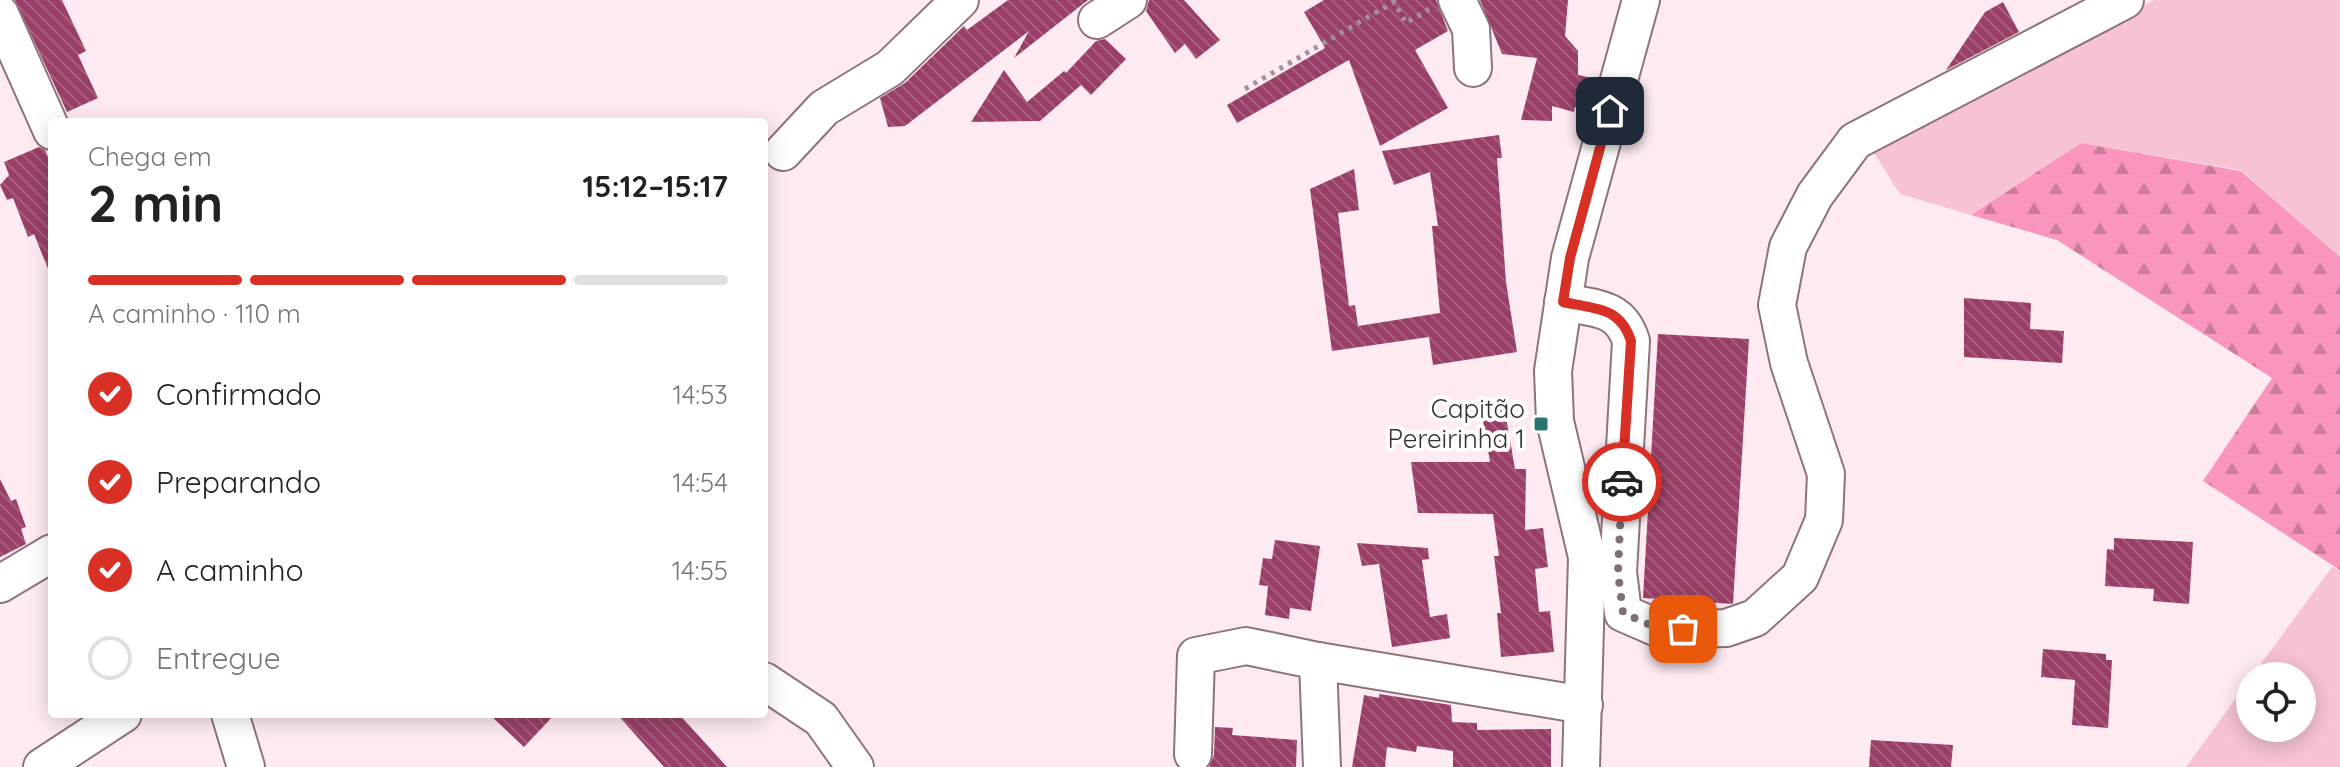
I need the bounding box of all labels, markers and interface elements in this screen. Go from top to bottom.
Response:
pin [1576,77,1644,145]
icon: home [1588,89,1632,133]
text: Chega em [88,140,212,173]
text: 15:12–15:17 [583,167,728,205]
text: 2 min [88,170,223,235]
text: A caminho · 110 m [88,297,301,330]
icon: check [88,372,132,416]
text: Confirmado [156,375,322,413]
text: 14:53 [672,378,728,411]
place label: Capitão Pereirinha 1 [1388,392,1525,455]
marker: Capitão Pereirinha 1 [1532,415,1550,433]
courier [1582,442,1662,522]
icon: check [88,460,132,504]
icon: car [1600,460,1644,504]
text: Preparando [156,463,321,501]
text: 14:54 [672,466,728,499]
icon: check [88,548,132,592]
text: A caminho [156,551,304,589]
text: 14:55 [672,554,728,587]
pin [1649,595,1717,663]
icon: bag [1661,607,1705,651]
text: Entregue [156,639,281,677]
map controls [2236,662,2316,742]
button: locate [2236,662,2316,742]

